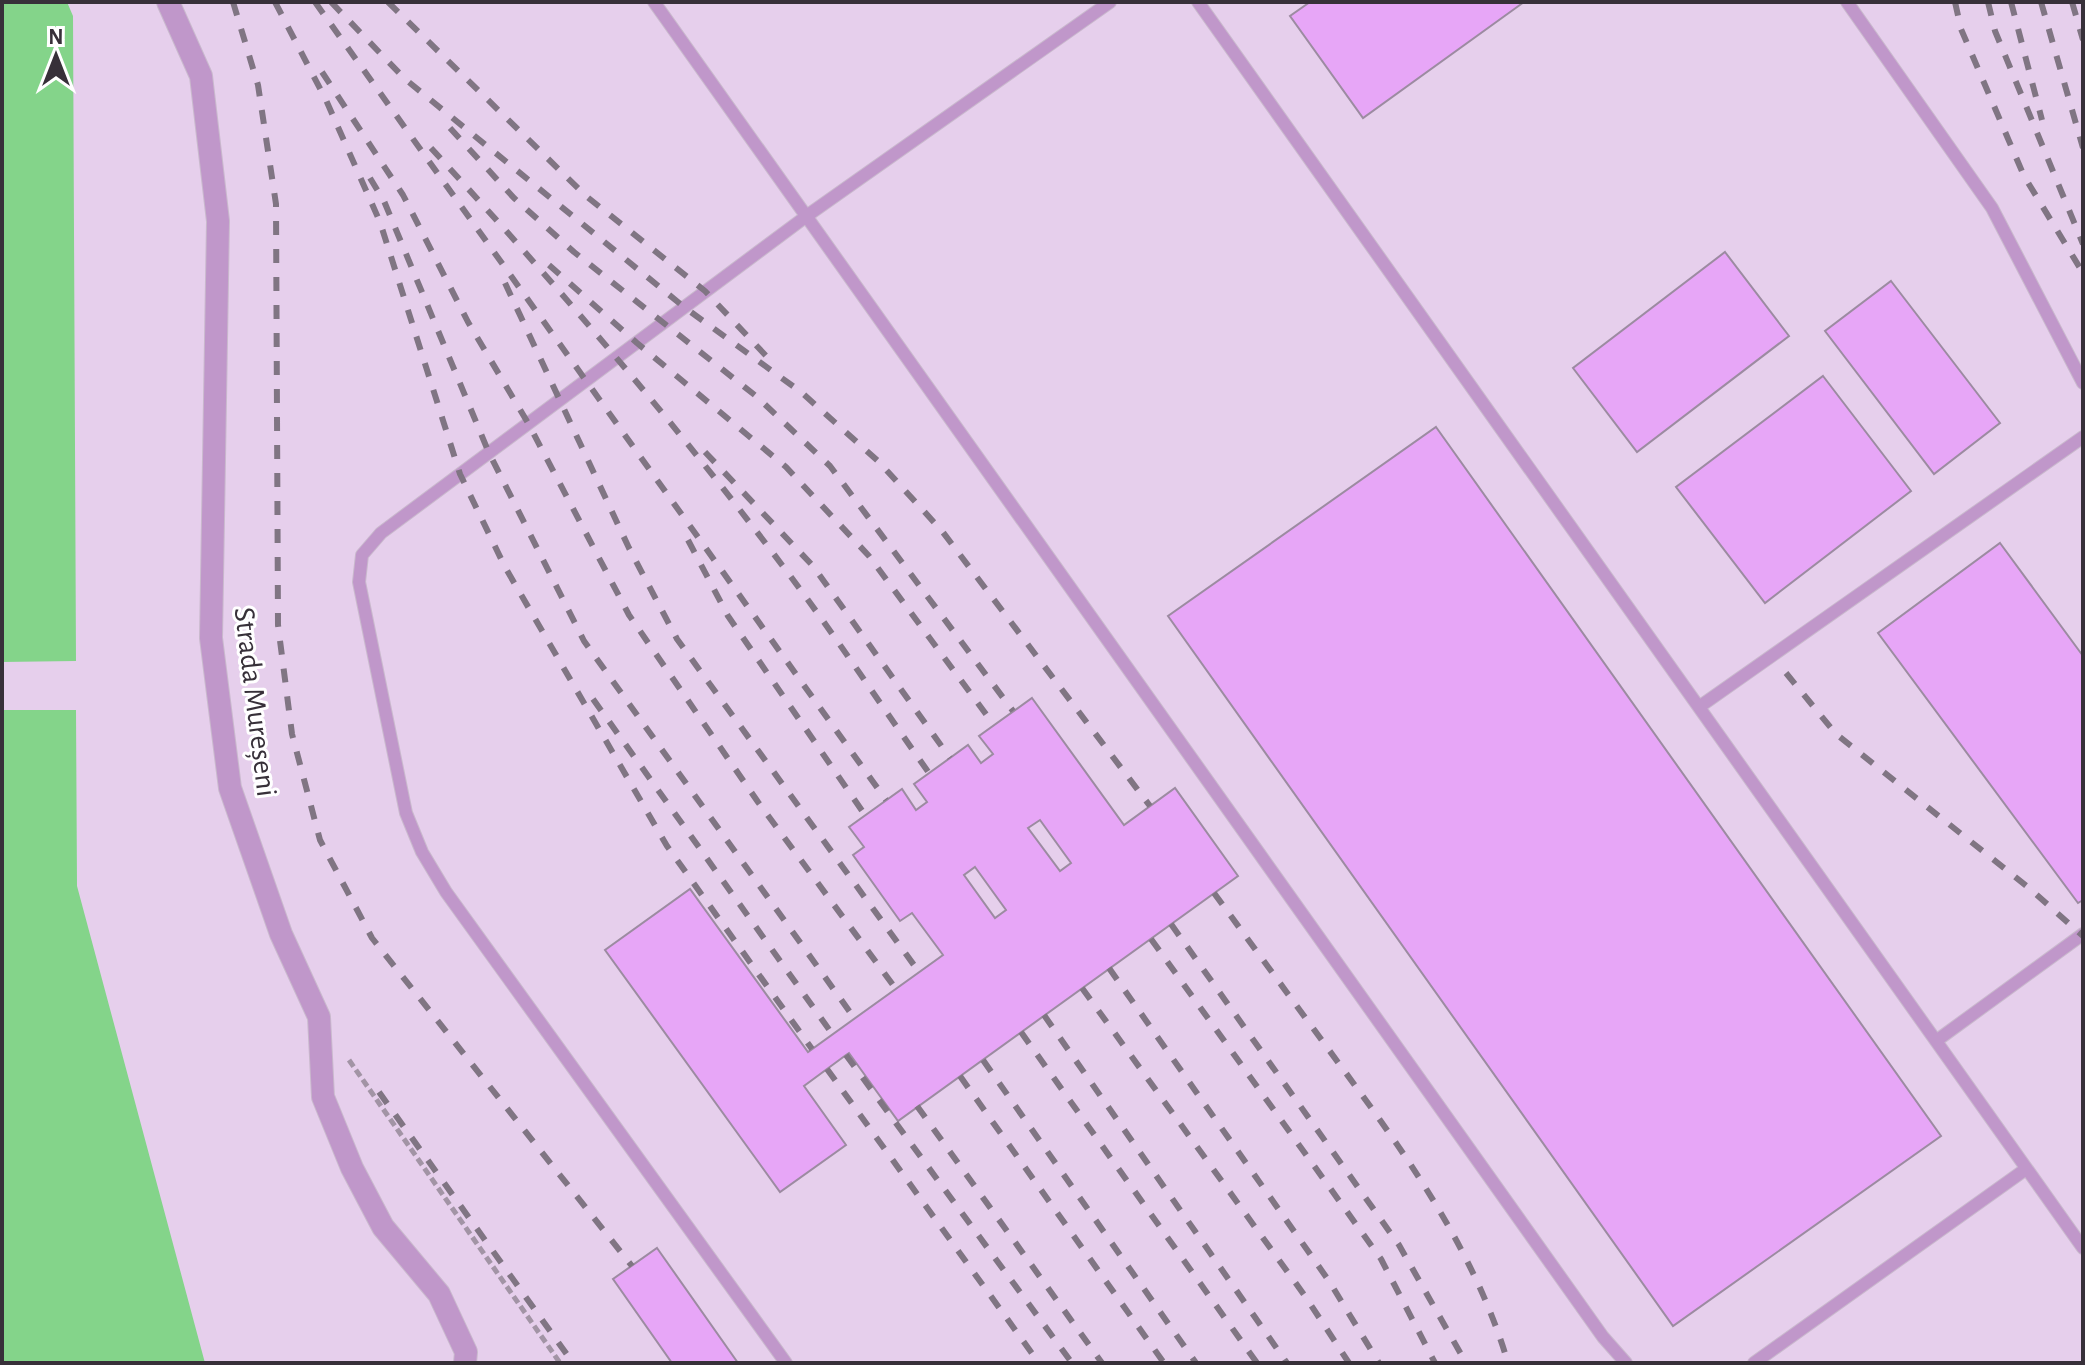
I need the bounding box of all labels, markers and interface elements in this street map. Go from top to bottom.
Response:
north arrow [16,16,96,96]
text: N [48,26,64,48]
street label: Strada Mureșeni [227,606,281,799]

